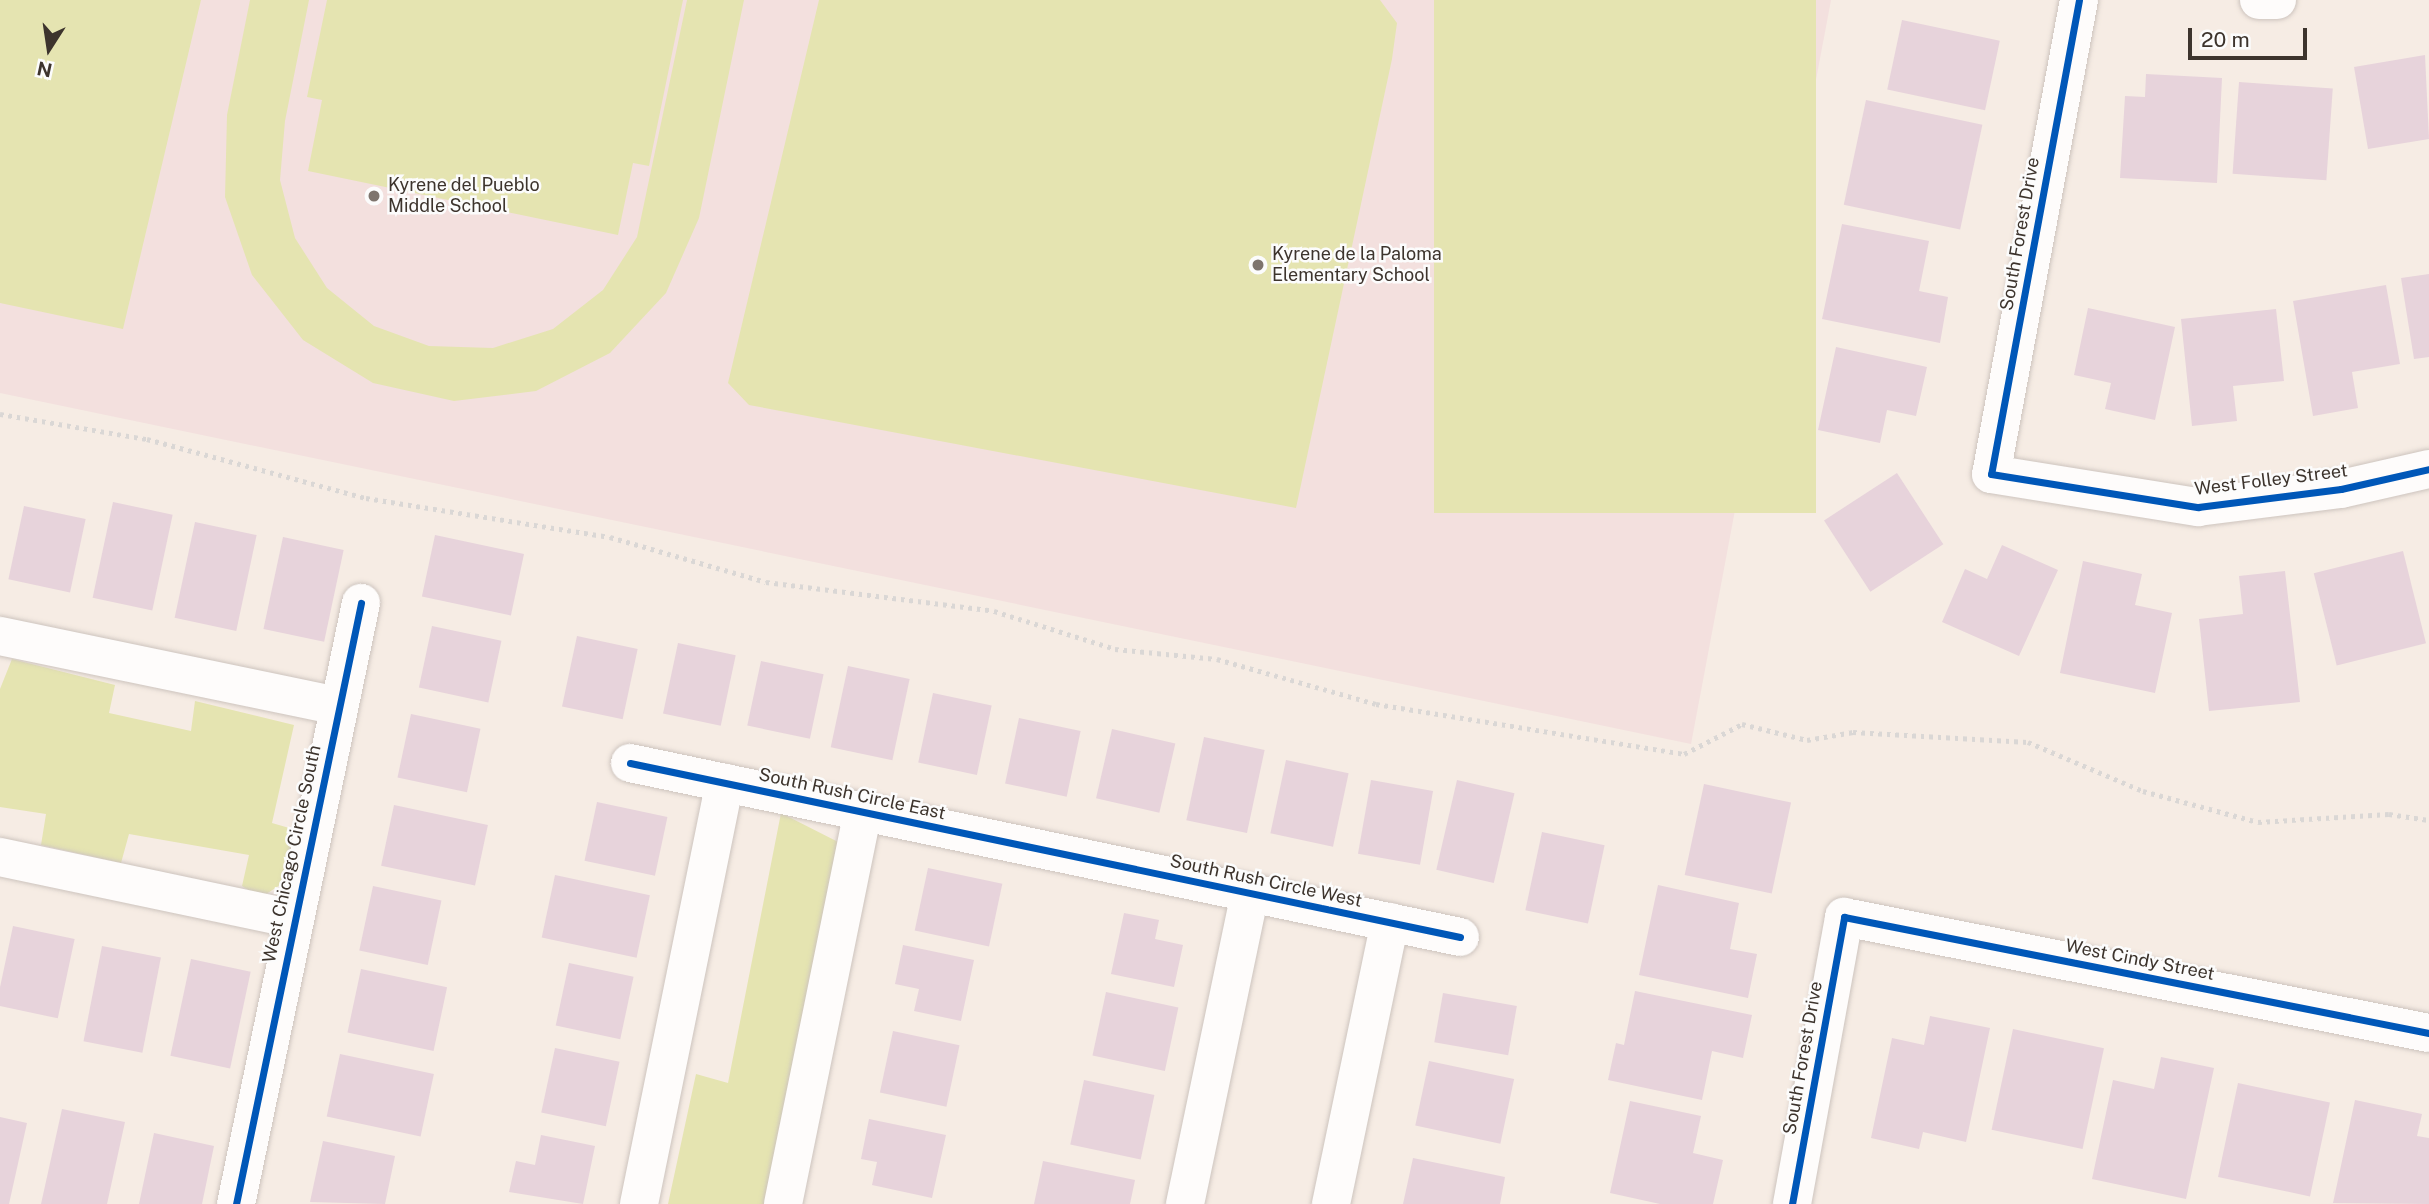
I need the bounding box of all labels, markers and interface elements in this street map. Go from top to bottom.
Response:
north arrow [14,14,84,84]
scale bar [2191,14,2310,58]
text: 20 m [2201,27,2250,52]
text: N [35,57,54,82]
street label: South Forest Drive [1996,156,2044,312]
place label: Kyrene del Pueblo Middle School [388,175,540,218]
marker: Kyrene del Pueblo Middle School [366,188,382,204]
place label: Kyrene de la Paloma Elementary School [1272,244,1442,286]
marker: Kyrene de la Paloma Elementary School [1250,257,1266,273]
street label: West Folley Street [2193,460,2349,500]
street label: West Chicago Circle South [258,743,326,965]
street label: South Rush Circle East [757,764,947,824]
street label: South Rush Circle West [1168,850,1364,912]
street label: West Cindy Street [2064,935,2216,985]
street label: South Forest Drive [1779,980,1827,1136]

